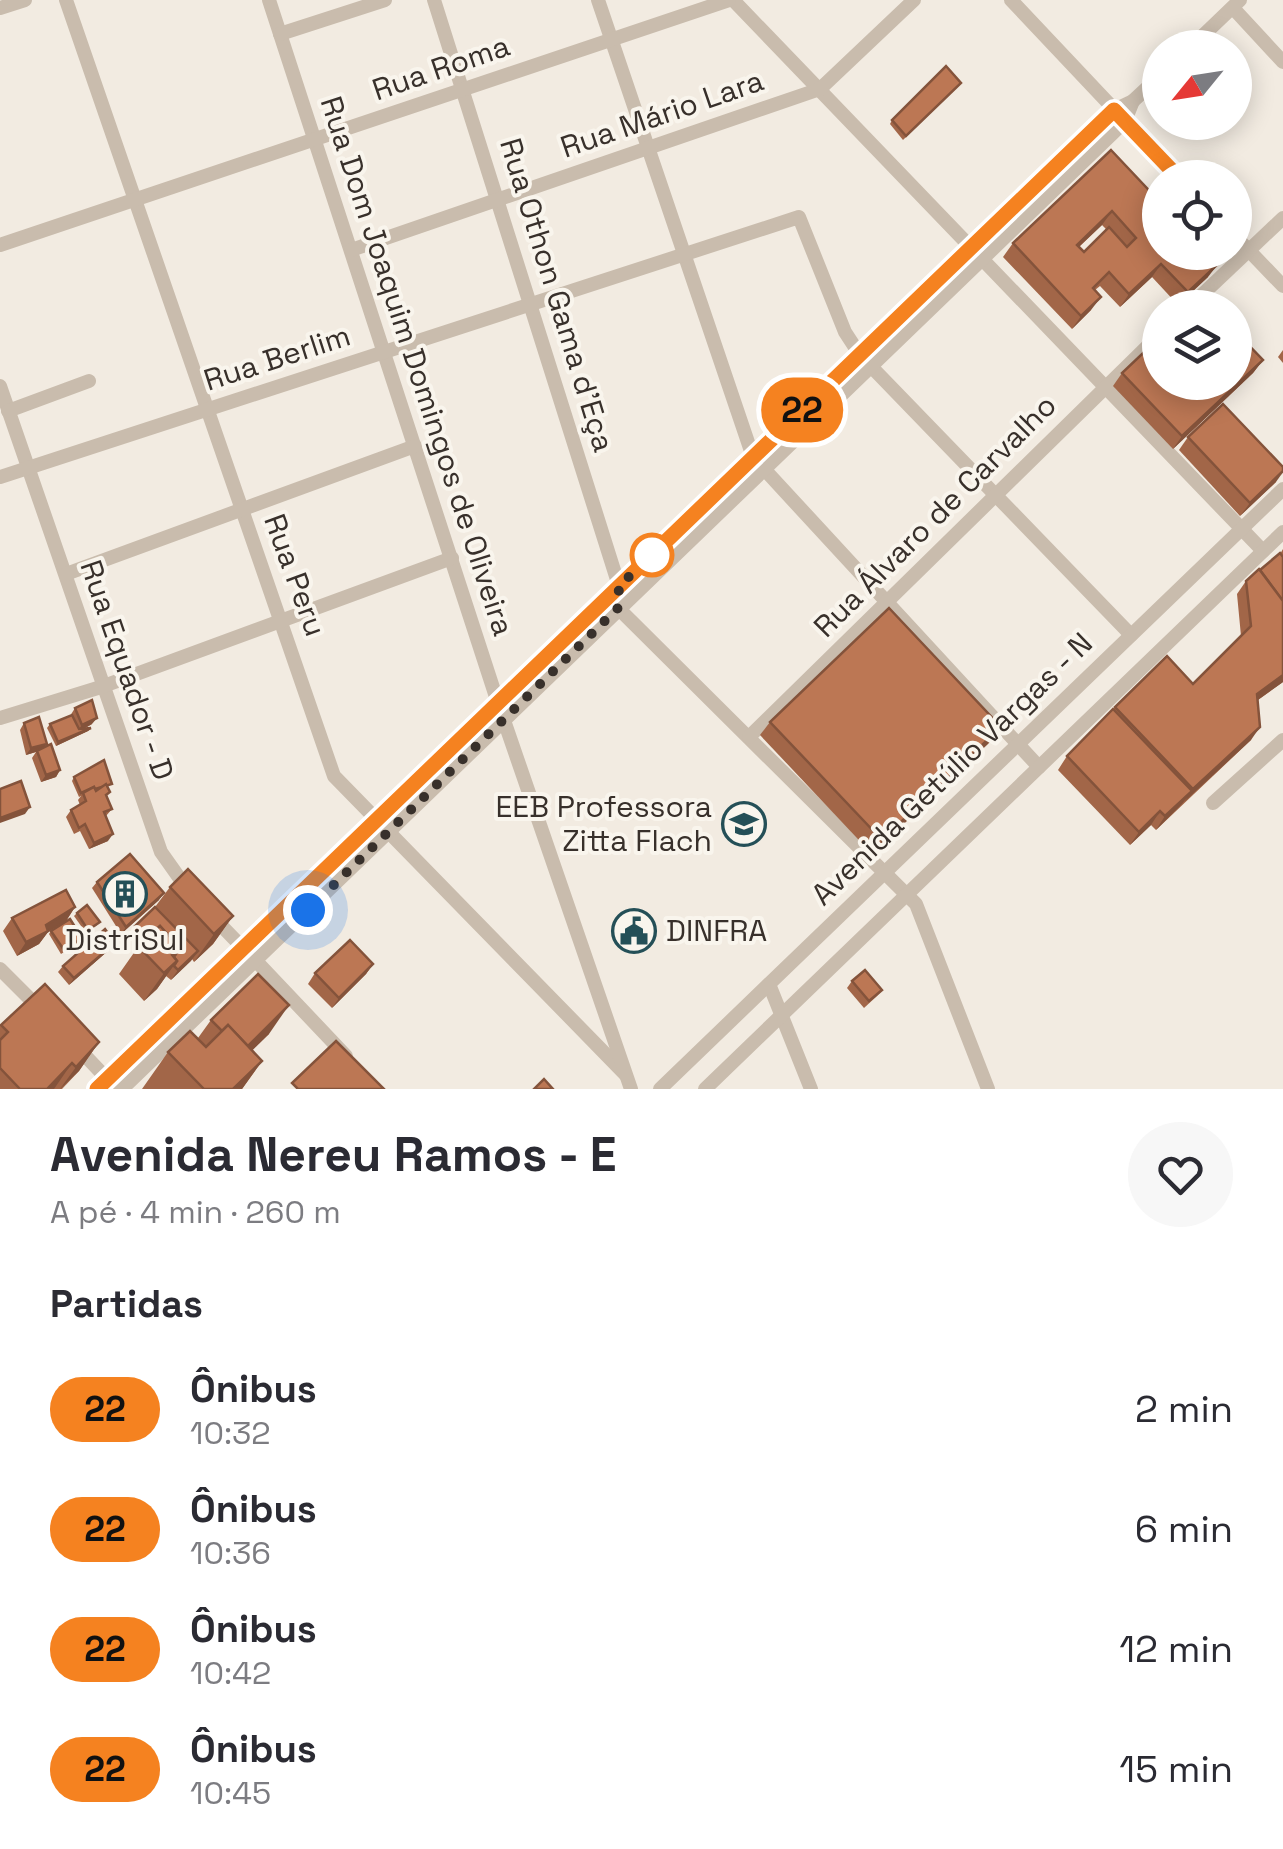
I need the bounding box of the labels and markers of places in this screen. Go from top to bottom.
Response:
unlabelled marker [631,534,673,576]
place label: EEB Professora Zitta Flach [495,787,712,860]
school or university icon: EEB Professora Zitta Flach [721,801,767,847]
building icon: DistriSul [102,871,148,917]
public building icon: DINFRA [611,908,657,954]
place label: DINFRA [666,911,767,950]
place label: DistriSul [65,920,185,959]

